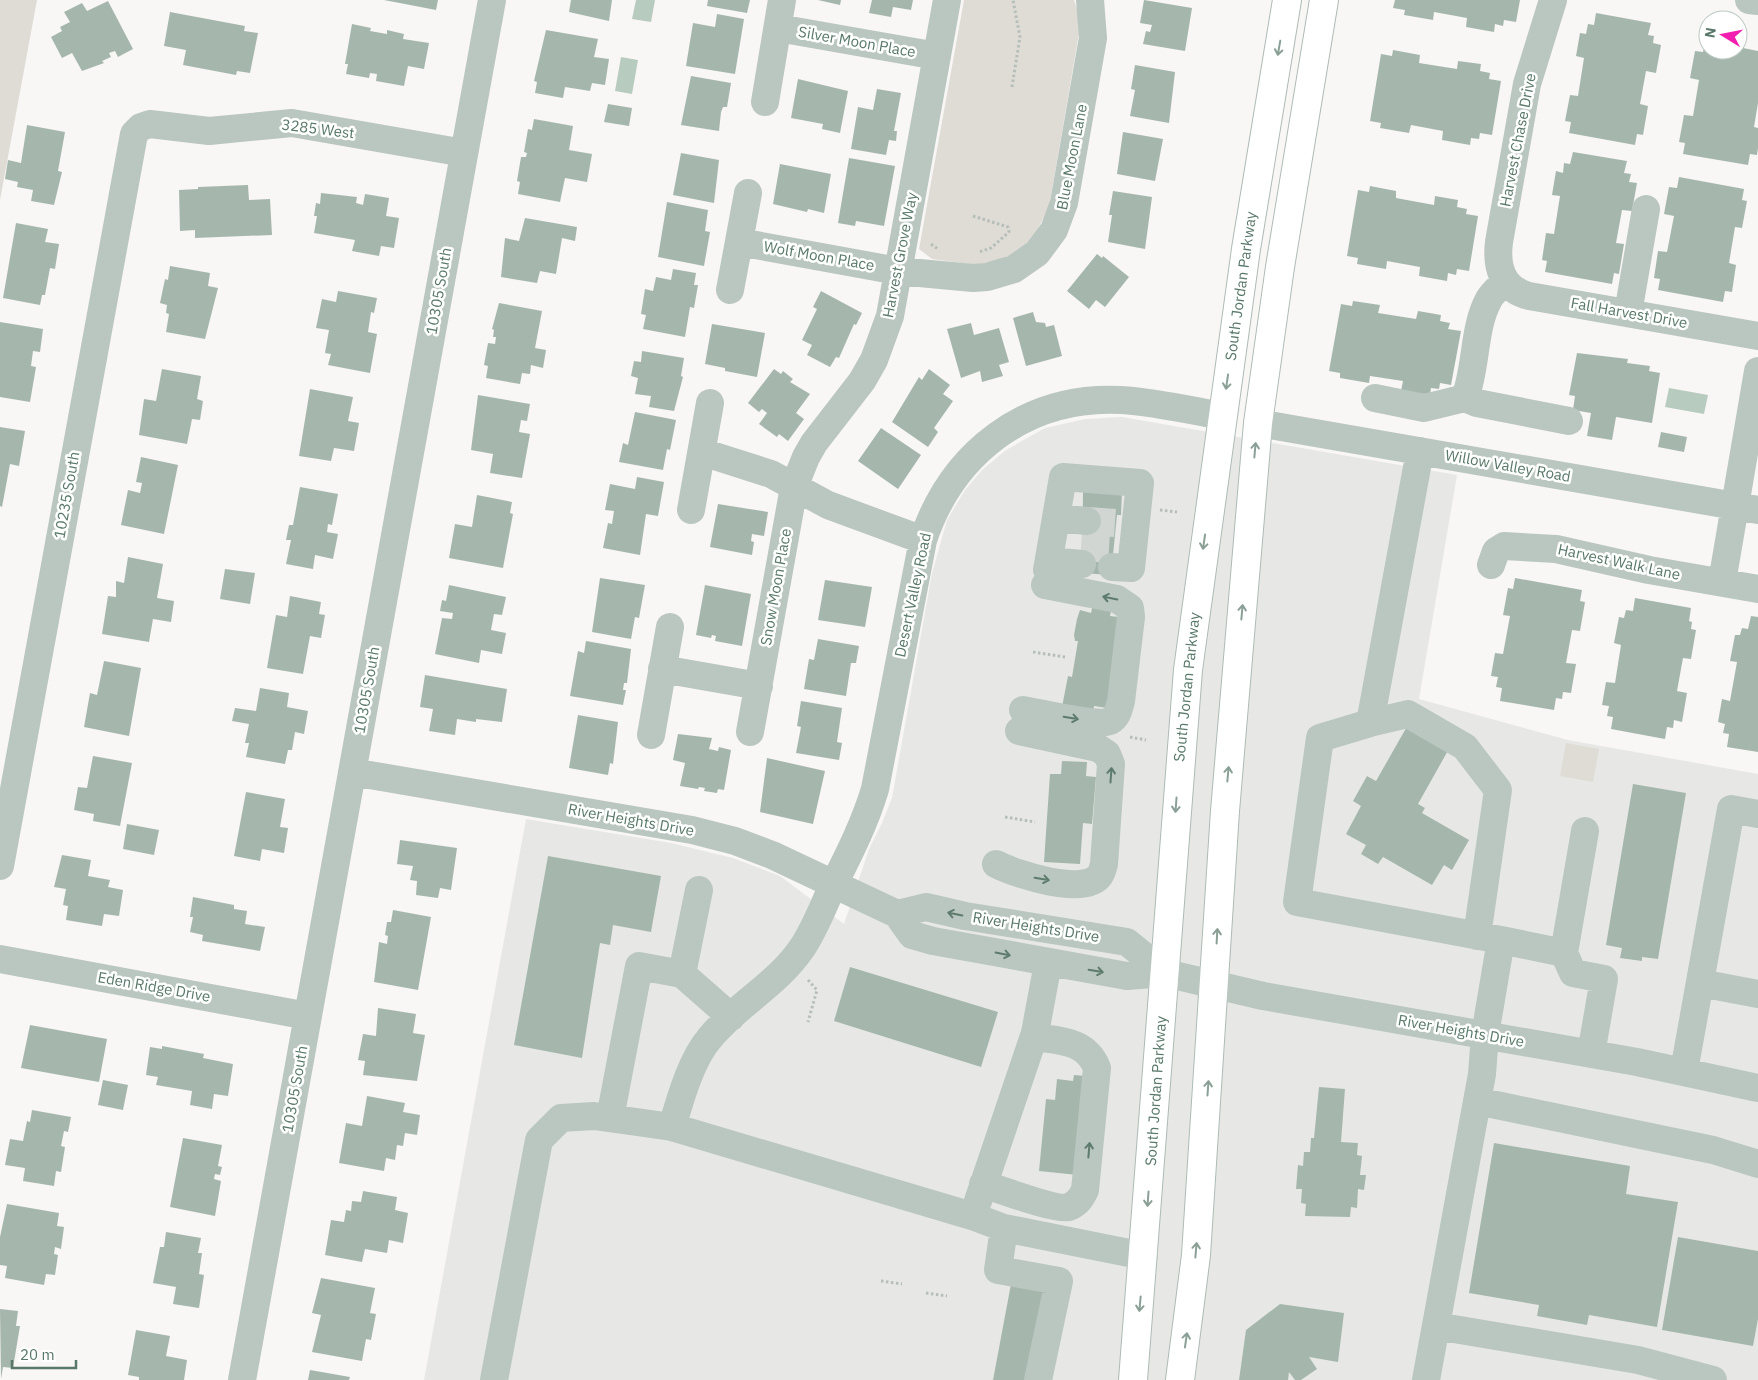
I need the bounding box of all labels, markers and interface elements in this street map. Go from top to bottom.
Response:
north arrow [1698,10,1748,60]
street label: Silver Moon Place [797,22,917,61]
text: N [1700,26,1720,39]
one-way arrow [1273,40,1283,56]
street label: Harvest Chase Drive [1495,72,1540,208]
street label: Blue Moon Lane [1052,102,1091,211]
street label: 3285 West [280,115,356,142]
street label: Harvest Grove Way [878,190,921,319]
street label: South Jordan Parkway [1221,210,1260,362]
street label: Wolf Moon Place [762,236,876,275]
street label: 10305 South [422,246,456,336]
street label: Fall Harvest Drive [1569,293,1689,332]
one-way arrow [1222,373,1232,389]
one-way arrow [1251,442,1260,458]
street label: Willow Valley Road [1444,445,1572,486]
street label: 10235 South [50,450,84,540]
street label: Snow Moon Place [756,527,795,647]
street label: Desert Valley Road [890,531,935,659]
one-way arrow [1199,534,1209,550]
street label: Harvest Walk Lane [1556,539,1682,584]
one-way arrow [1102,593,1118,602]
one-way arrow [1237,604,1246,620]
street label: South Jordan Parkway [1169,611,1204,763]
street label: 10305 South [350,645,384,735]
one-way arrow [1063,714,1079,724]
one-way arrow [1223,766,1233,782]
one-way arrow [1106,767,1115,783]
one-way arrow [1171,797,1180,813]
street label: River Heights Drive [566,799,696,840]
one-way arrow [1034,875,1050,884]
street label: River Heights Drive [971,907,1101,946]
one-way arrow [948,908,964,918]
one-way arrow [1213,928,1222,944]
one-way arrow [994,950,1010,960]
one-way arrow [1087,966,1103,976]
street label: Eden Ridge Drive [96,967,212,1006]
street label: River Heights Drive [1396,1010,1526,1051]
street label: South Jordan Parkway [1141,1015,1170,1167]
street label: 10305 South [278,1044,312,1134]
one-way arrow [1203,1081,1212,1097]
one-way arrow [1085,1143,1094,1159]
one-way arrow [1143,1191,1153,1207]
one-way arrow [1191,1243,1201,1259]
one-way arrow [1135,1296,1144,1312]
one-way arrow [1181,1332,1191,1348]
scale bar [12,1338,76,1370]
text: 20 m [20,1345,55,1364]

